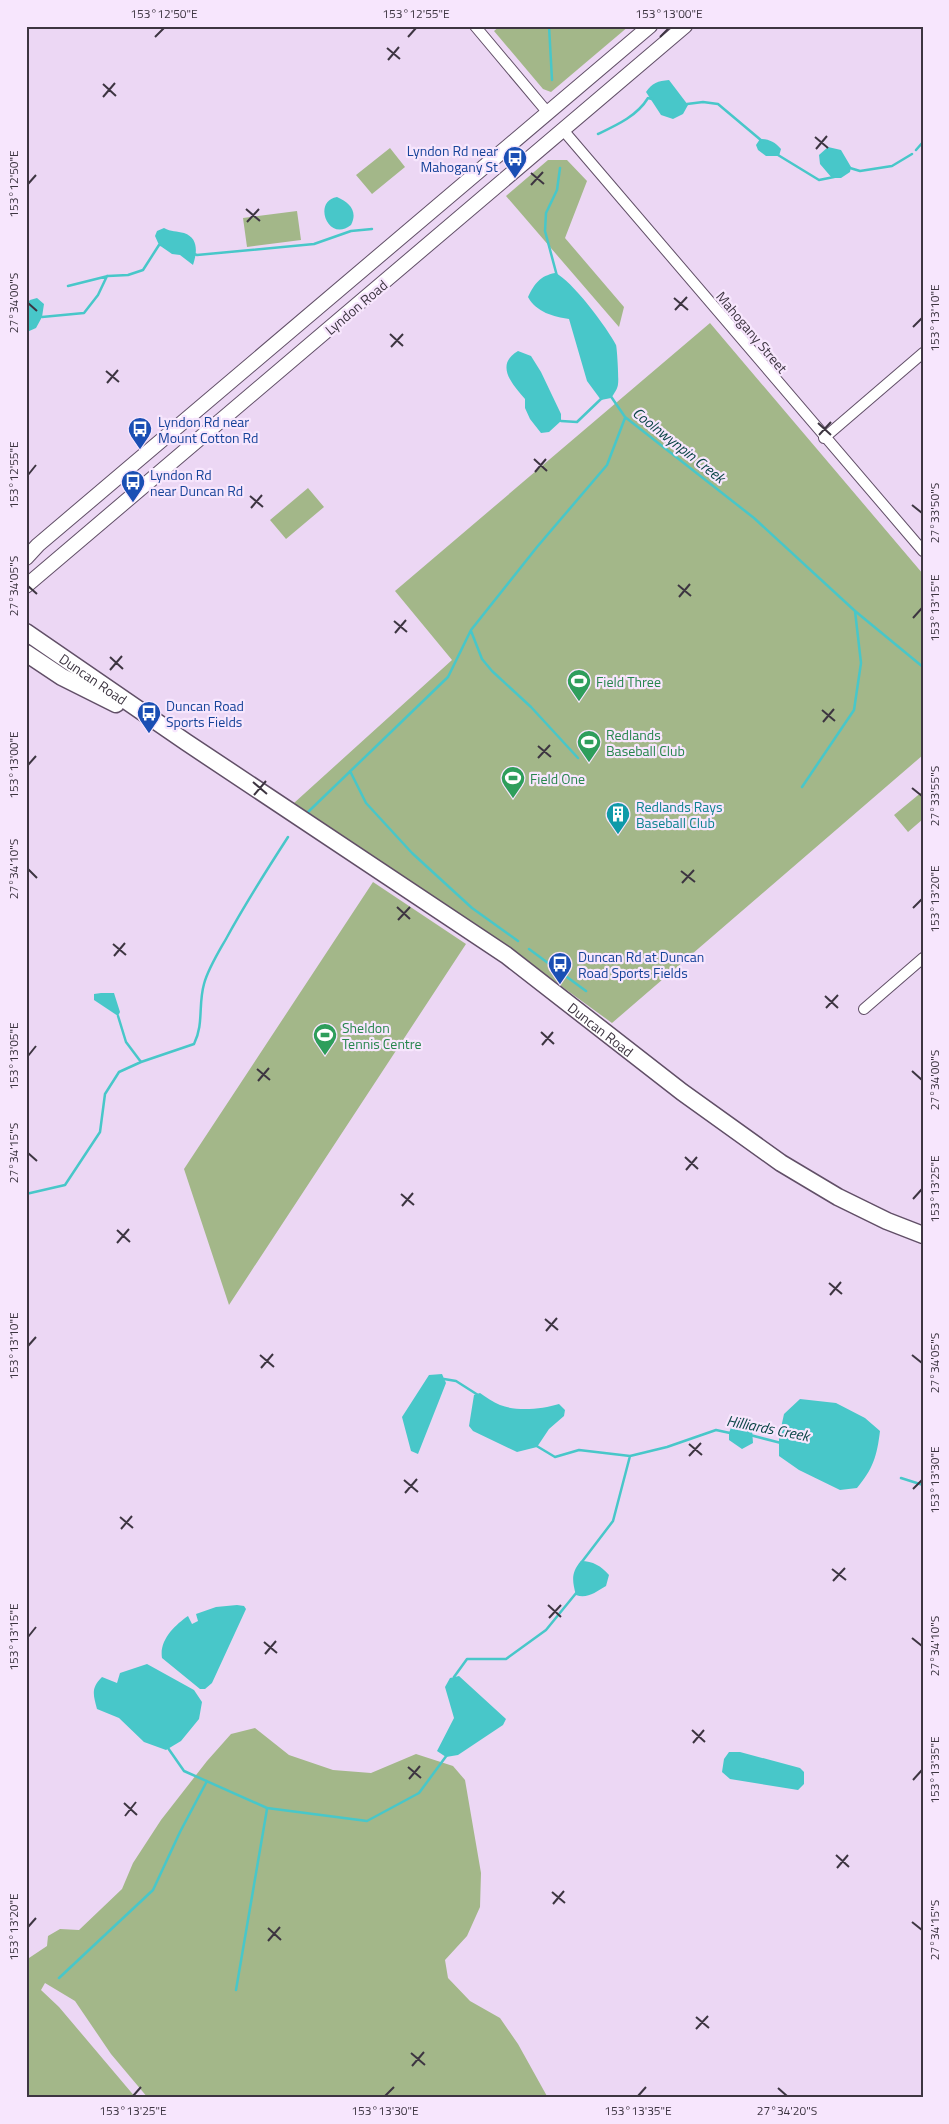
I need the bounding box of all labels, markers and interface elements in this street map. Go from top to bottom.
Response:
text: 153°12'50"E [130,4,198,23]
text: 153°12'55"E [382,4,450,23]
text: 153°13'00"E [635,4,703,23]
place label: Lyndon Rd near Mahogany St [407,140,498,177]
bus stop icon: Lyndon Rd near Mahogany St [502,145,528,179]
text: 153°12'50"E [4,150,23,218]
text: 27°34'00"S [4,273,23,333]
street label: Lyndon Road [320,275,392,339]
text: 153°13'10"E [925,284,944,352]
street label: Mahogany Street [711,286,793,378]
water label: Coolnwynpin Creek [628,401,732,490]
place label: Lyndon Rd near Mount Cotton Rd [158,411,259,448]
bus stop icon: Lyndon Rd near Mount Cotton Rd [127,416,153,450]
text: 153°12'55"E [4,441,23,509]
place label: Lyndon Rd near Duncan Rd [150,464,243,501]
bus stop icon: Lyndon Rd near Duncan Rd [120,469,146,503]
text: 27°33'50"S [925,483,944,543]
text: 27°34'05"S [4,556,23,616]
text: 153°13'15"E [925,574,944,642]
street label: Duncan Road [55,648,132,709]
sports icon: Field Three [566,668,592,702]
place label: Field Three [596,671,661,692]
place label: Duncan Road Sports Fields [166,695,244,732]
bus stop icon: Duncan Road Sports Fields [136,700,162,734]
place label: Redlands Baseball Club [606,724,685,761]
sports icon: Redlands Baseball Club [576,729,602,763]
text: 153°13'00"E [4,731,23,799]
sports icon: Field One [500,765,526,799]
text: 27°33'55"S [925,766,944,826]
place label: Field One [530,768,585,789]
place label: Redlands Rays Baseball Club [636,796,722,833]
building icon: Redlands Rays Baseball Club [605,801,631,835]
text: 27°34'10"S [4,839,23,899]
text: 153°13'20"E [925,865,944,933]
place label: Duncan Rd at Duncan Road Sports Fields [578,946,704,983]
bus stop icon: Duncan Rd at Duncan Road Sports Fields [547,951,573,985]
street label: Duncan Road [564,997,638,1061]
place label: Sheldon Tennis Centre [342,1017,422,1054]
text: 153°13'05"E [4,1022,23,1090]
sports icon: Sheldon Tennis Centre [312,1022,338,1056]
text: 27°34'00"S [925,1050,944,1110]
text: 27°34'15"S [4,1123,23,1183]
text: 153°13'25"E [925,1155,944,1223]
text: 153°13'10"E [4,1312,23,1380]
text: 27°34'05"S [925,1333,944,1393]
water label: Hilliards Creek [725,1409,814,1448]
text: 153°13'30"E [925,1446,944,1514]
text: 153°13'15"E [4,1603,23,1671]
text: 27°34'10"S [925,1616,944,1676]
text: 153°13'35"E [925,1736,944,1804]
text: 153°13'20"E [4,1893,23,1961]
text: 27°34'15"S [925,1900,944,1960]
text: 153°13'25"E [99,2101,167,2120]
text: 153°13'30"E [351,2101,419,2120]
text: 153°13'35"E [604,2101,672,2120]
text: 27°34'20"S [757,2101,817,2120]

